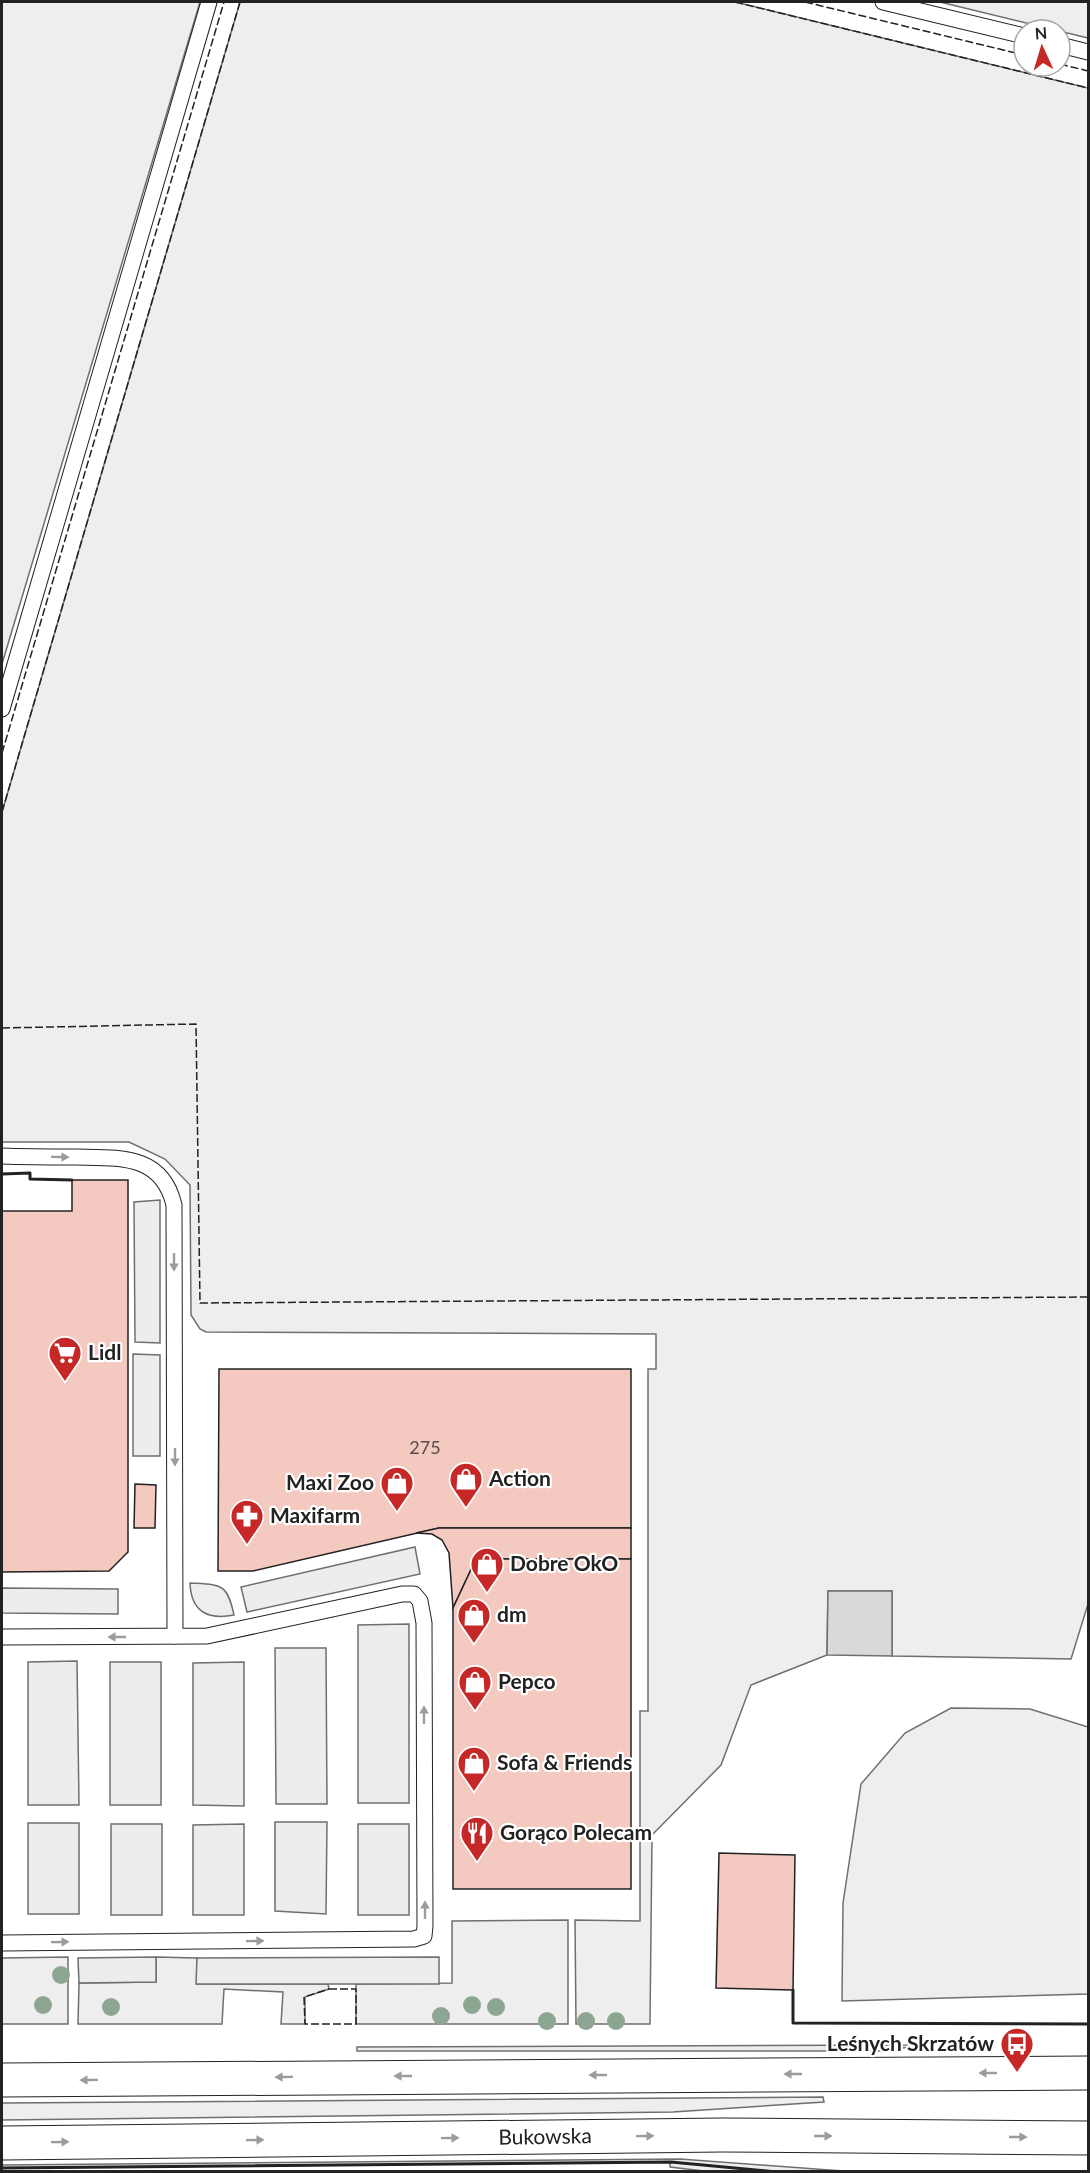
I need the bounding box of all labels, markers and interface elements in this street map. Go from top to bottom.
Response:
north arrow [1012,18,1072,78]
text: N [1034,23,1048,42]
one-way arrow [50,1152,69,1162]
one-way arrow [169,1252,179,1271]
supermarket icon: Lidl [47,1335,83,1382]
place label: Lidl [88,1339,121,1364]
house number: 275 [409,1436,441,1458]
one-way arrow [170,1447,180,1466]
shop icon: Action [448,1461,484,1508]
shop icon: Maxi Zoo [379,1465,415,1512]
place label: Action [488,1465,551,1490]
place label: Maxi Zoo [286,1469,374,1494]
pharmacy icon: Maxifarm [229,1498,265,1545]
place label: Maxifarm [270,1502,360,1527]
shop icon: Dobre OkO [469,1546,505,1593]
place label: Dobre OkO [510,1550,618,1575]
shop icon: dm [456,1597,492,1644]
place label: dm [497,1601,527,1626]
one-way arrow [107,1632,126,1642]
shop icon: Pepco [457,1664,493,1711]
place label: Pepco [498,1668,556,1693]
one-way arrow [419,1705,429,1724]
shop icon: Sofa & Friends [456,1745,492,1792]
place label: Sofa & Friends [497,1749,632,1774]
restaurant icon: Gorąco Polecam [459,1815,495,1862]
place label: Gorąco Polecam [500,1819,652,1844]
one-way arrow [420,1900,430,1919]
one-way arrow [245,1936,264,1946]
one-way arrow [50,1938,69,1947]
bus stop icon: Leśnych Skrzatów [999,2026,1035,2073]
place label: Leśnych Skrzatów [827,2030,994,2055]
one-way arrow [979,2068,998,2078]
one-way arrow [784,2069,803,2079]
one-way arrow [589,2070,608,2080]
one-way arrow [394,2071,413,2081]
one-way arrow [275,2072,294,2082]
one-way arrow [80,2075,99,2084]
street label: Bukowska [498,2122,592,2149]
one-way arrow [635,2131,654,2141]
one-way arrow [813,2131,832,2141]
one-way arrow [1008,2132,1027,2142]
one-way arrow [440,2133,459,2143]
one-way arrow [245,2135,264,2145]
one-way arrow [50,2137,69,2147]

